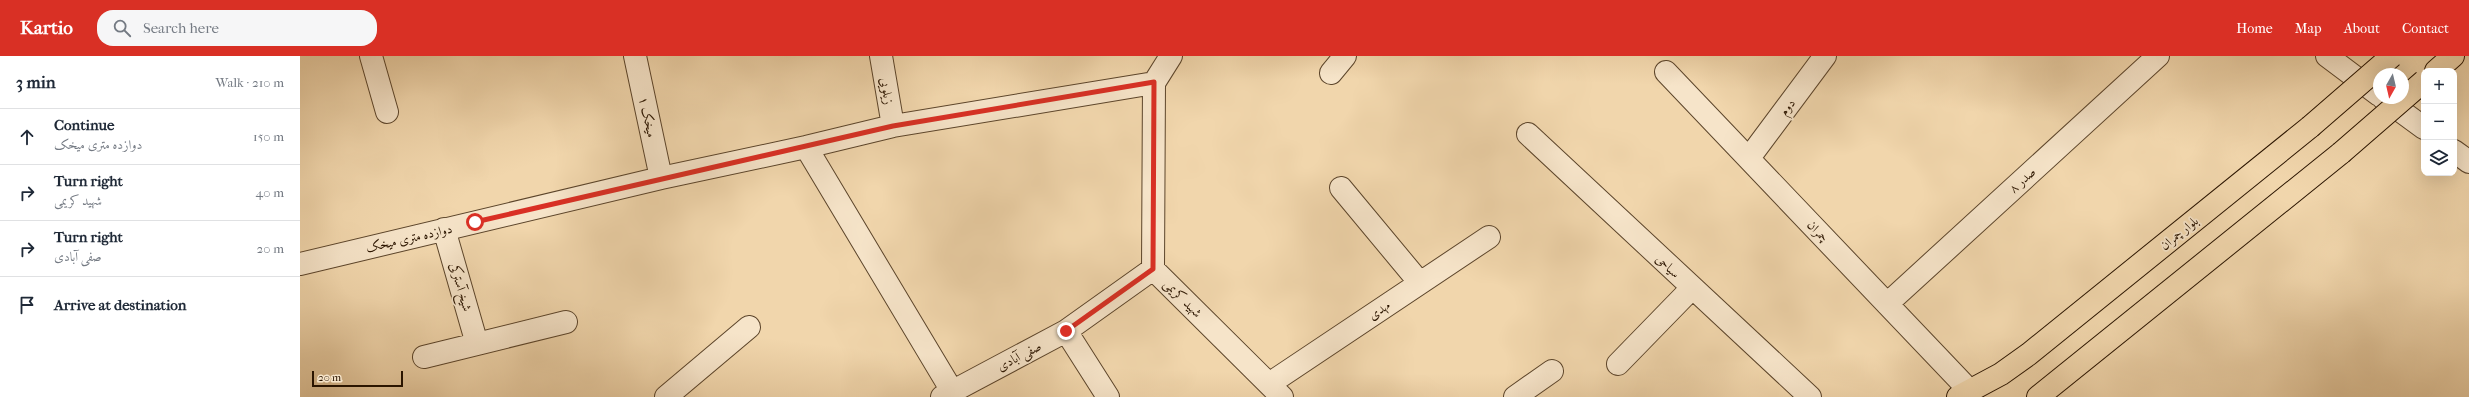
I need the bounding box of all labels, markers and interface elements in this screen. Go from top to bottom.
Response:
search box [97,10,377,46]
text: Kartio [20,17,73,39]
icon: search [111,17,133,39]
text: Search here [143,19,219,37]
text: Home [2236,20,2273,37]
text: Map [2295,20,2322,37]
text: About [2344,20,2380,37]
text: Contact [2402,20,2449,37]
north arrow [2373,68,2409,104]
map controls [2421,68,2457,176]
button: + [2421,68,2457,104]
text: 3 min [16,72,56,92]
text: Walk · 210 m [216,75,284,90]
street label: زیلویی [876,76,897,106]
street label: میخک ۱ [636,95,660,139]
street label: دوم [1776,96,1801,121]
button: − [2421,104,2457,140]
text: Continue [54,116,114,134]
icon: ahead [16,126,38,148]
text: 150 m [253,129,284,144]
text: دوازده متری میخک [54,137,142,152]
button: layers [2421,140,2457,176]
street label: صدر ۸ [2006,164,2039,197]
text: Turn right [54,172,123,190]
icon: right [16,182,38,204]
text: 40 m [256,185,284,200]
text: شهید کریمی [54,193,102,208]
route start [466,213,484,231]
street label: بلوار چمران [2157,213,2202,254]
street label: چمران [1804,217,1832,246]
street label: دوازده متری میخک [364,221,454,256]
text: Turn right [54,228,123,246]
icon: right [16,238,38,260]
text: 20 m [257,241,284,256]
text: صفی آبادی [54,249,102,264]
street label: سیاحی [1652,251,1683,282]
street label: شیخ آسترکی [443,261,476,314]
street label: شهید کریمی [1159,276,1205,322]
icon: arrive [16,294,38,316]
text: Arrive at destination [54,296,186,314]
street label: مهدی [1365,297,1393,323]
route end [1057,322,1075,340]
street label: صفی آبادی [994,338,1045,376]
scale bar [312,369,403,388]
text: 20 m [318,371,341,384]

